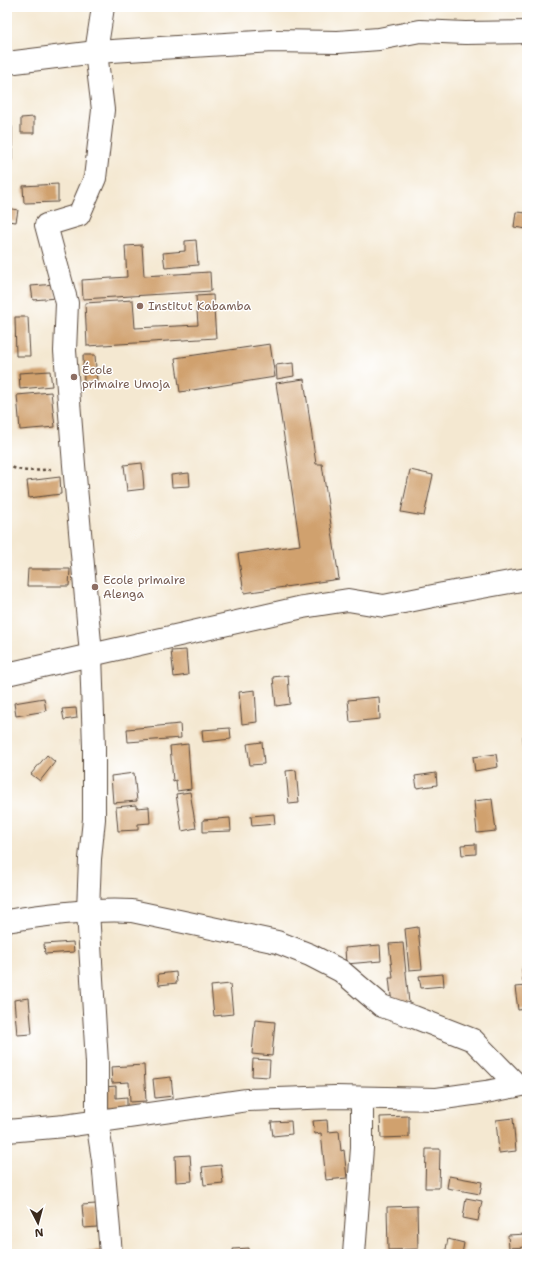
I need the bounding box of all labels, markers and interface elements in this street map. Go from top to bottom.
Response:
place label: Institut Kabamba [148,298,251,314]
marker: Institut Kabamba [135,301,145,311]
place label: École primaire Umoja [82,362,170,392]
marker: École primaire Umoja [69,372,79,382]
place label: Ecole primaire Alenga [103,572,186,602]
marker: Ecole primaire Alenga [90,582,100,592]
north arrow [18,1203,58,1243]
text: N [34,1225,44,1240]

